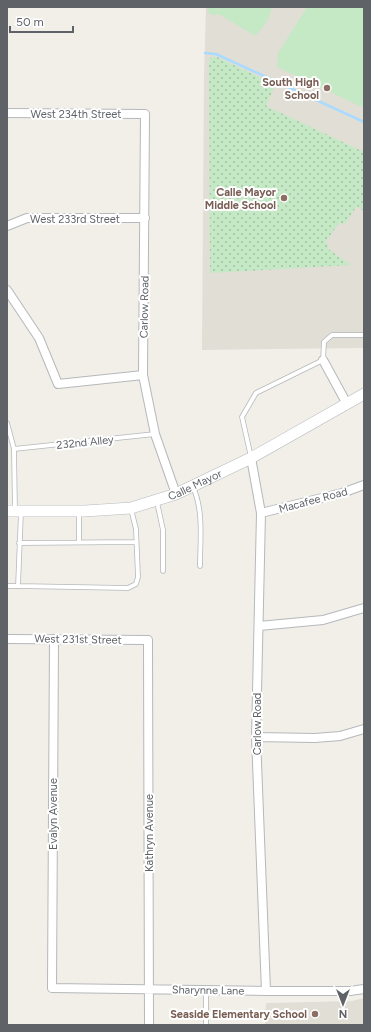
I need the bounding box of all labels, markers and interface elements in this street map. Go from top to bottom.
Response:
scale bar [10,8,73,34]
text: 50 m [16,15,44,29]
place label: South High School [262,76,319,102]
marker: South High School [322,83,332,93]
street label: West 234th Street [31,108,121,121]
place label: Calle Mayor Middle School [205,186,277,212]
marker: Calle Mayor Middle School [279,193,289,203]
street label: West 233rd Street [30,213,120,226]
street label: Carlow Road [137,276,152,338]
street label: 232nd Alley [56,433,115,452]
street label: Calle Mayor [166,467,224,503]
street label: Macafee Road [277,485,349,516]
street label: West 231st Street [34,632,122,647]
street label: Carlow Road [251,693,264,755]
street label: Evalyn Avenue [47,778,60,850]
street label: Kathryn Avenue [143,794,156,872]
street label: Sharynne Lane [172,983,244,998]
north arrow [323,984,363,1024]
text: N [339,1007,347,1020]
place label: Seaside Elementary School [170,1008,307,1021]
marker: Seaside Elementary School [310,1009,320,1019]

